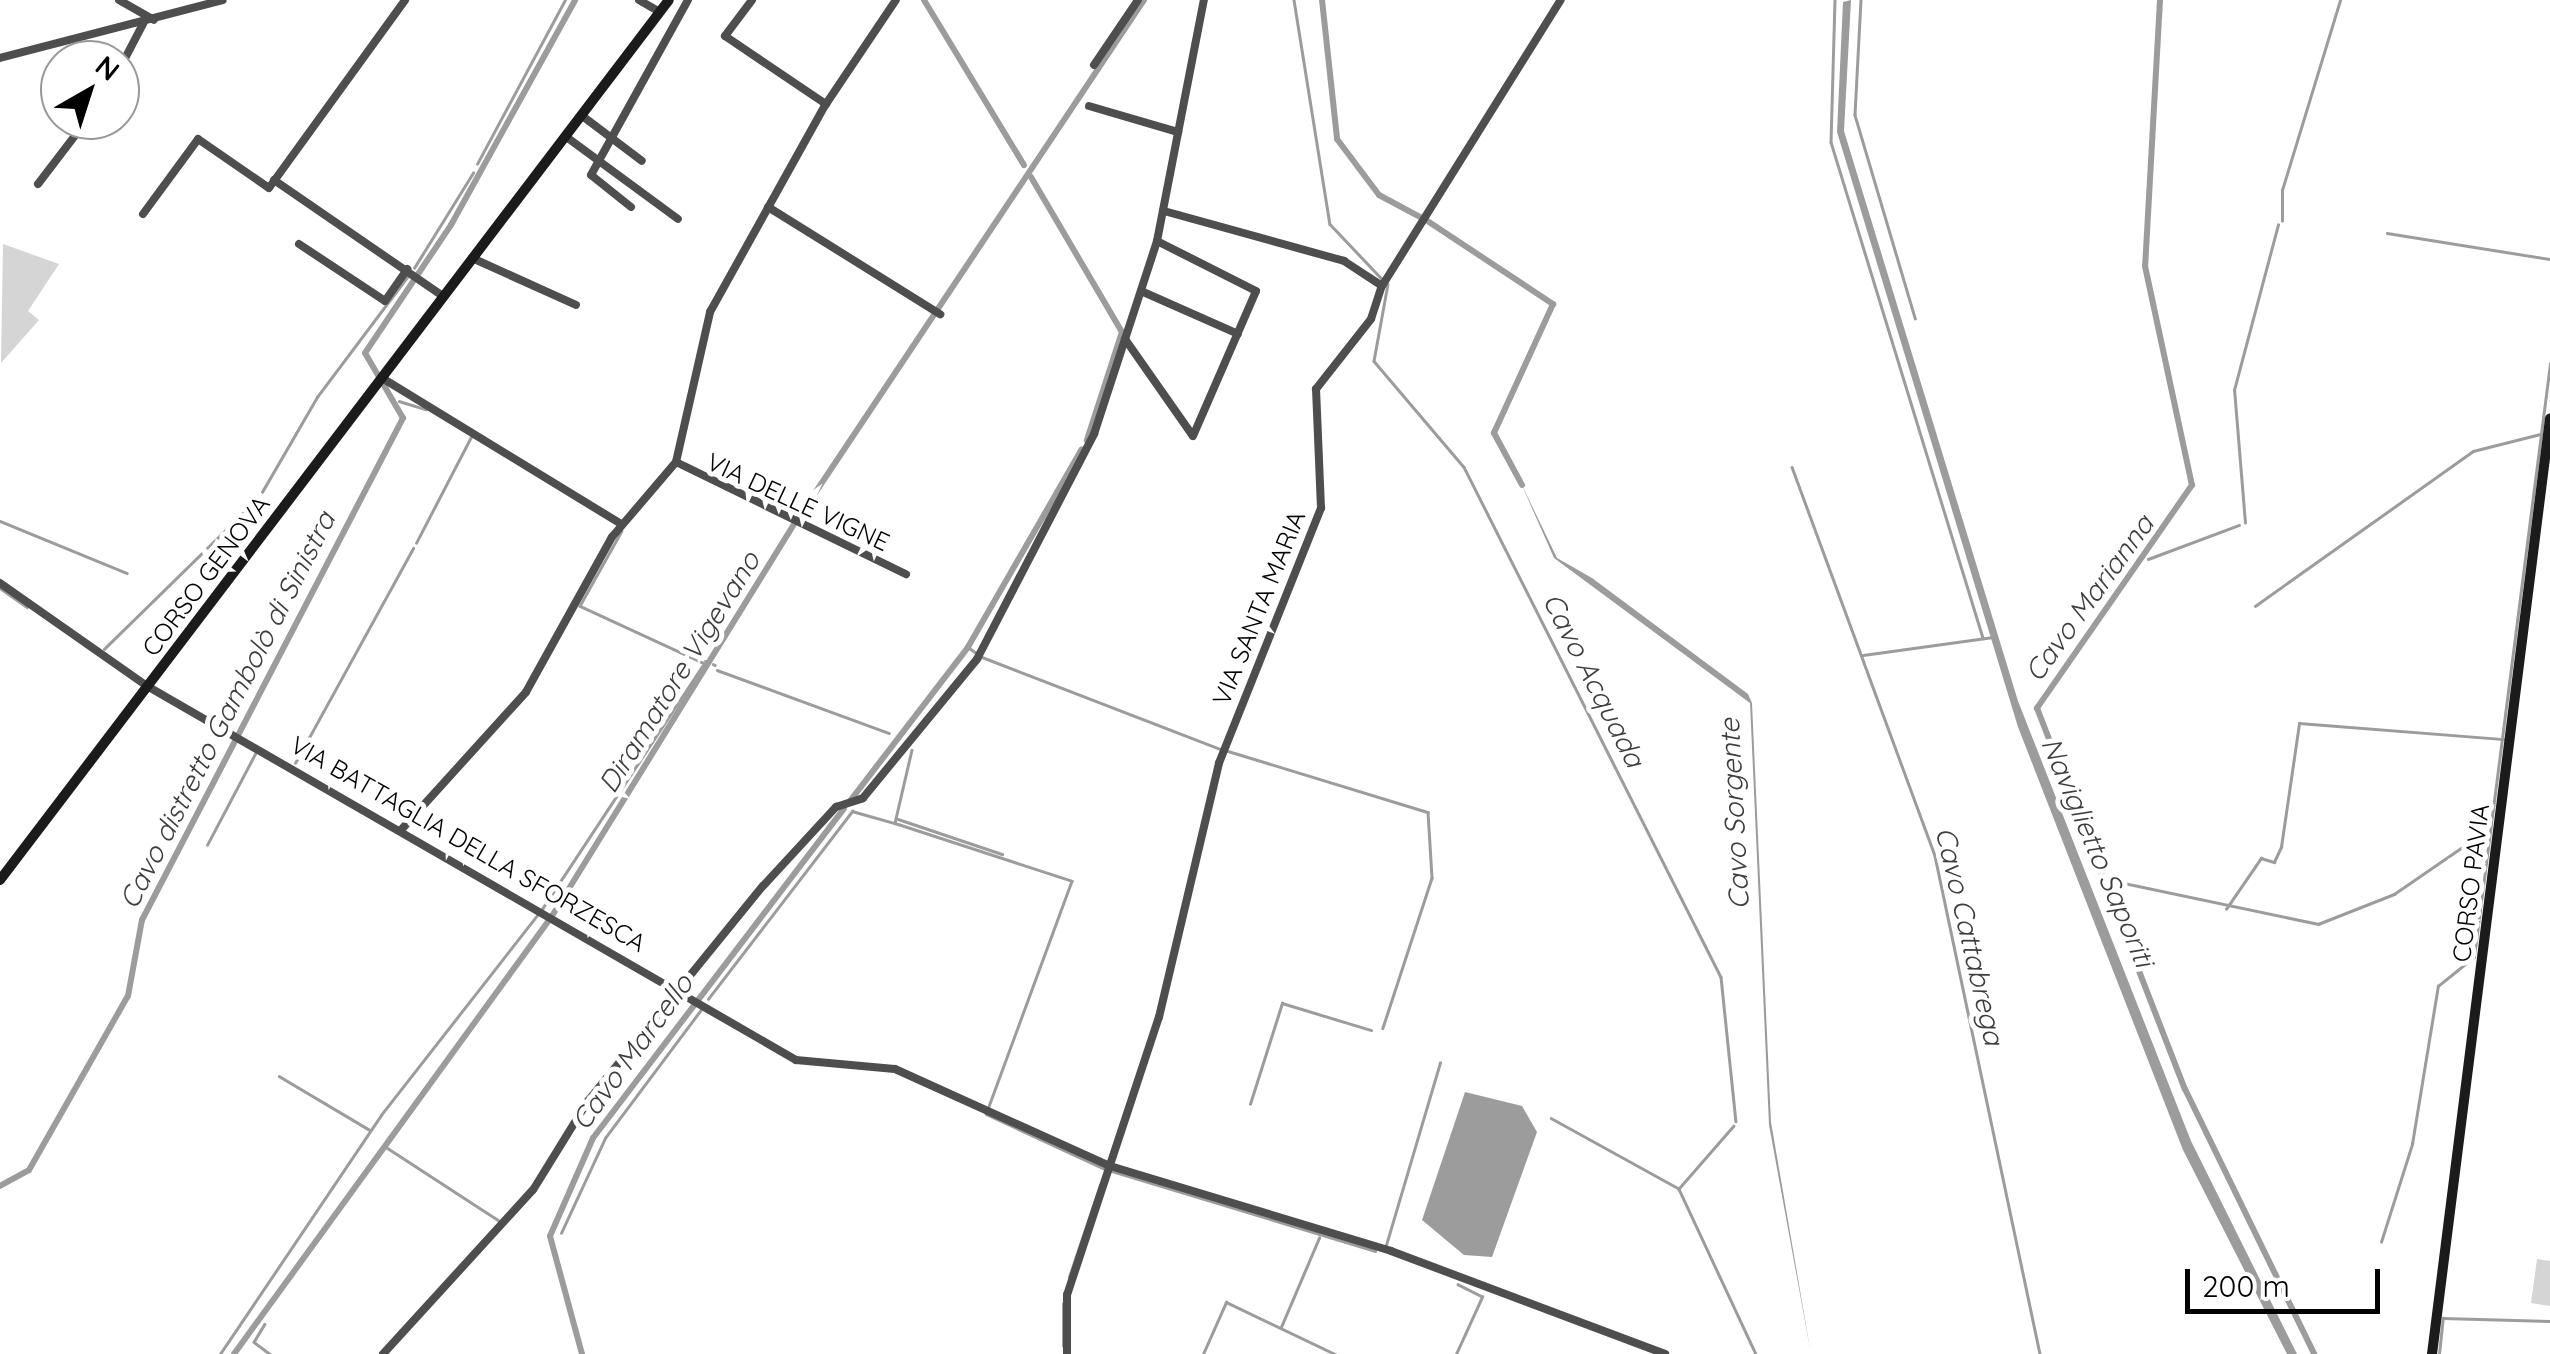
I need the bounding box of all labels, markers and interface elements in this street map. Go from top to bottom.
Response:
north arrow [40,40,140,140]
text: N [89,48,127,88]
street label: VIA DELLE VIGNE [702,446,894,558]
street label: CORSO GENOVA [136,490,276,662]
water label: Cavo distretto Gambolò di Sinistra [112,506,342,914]
street label: VIA SANTA MARIA [1206,506,1312,710]
water label: Cavo Marianna [2017,508,2161,688]
water label: Diramatore Vigevano [591,545,767,799]
water label: Cavo Acquada [1536,587,1652,773]
water label: Cavo Sorgente [1712,718,1756,910]
street label: VIA BATTAGLIA DELLA SFORZESCA [285,730,651,958]
water label: Naviglietto Saporiti [2035,732,2161,972]
street label: CORSO PAVIA [2446,802,2496,964]
water label: Cavo Cattabrega [1929,824,2011,1048]
water label: Cavo Marcello [564,968,700,1136]
scale bar [2190,1249,2385,1311]
text: 200 m [2202,1267,2290,1305]

